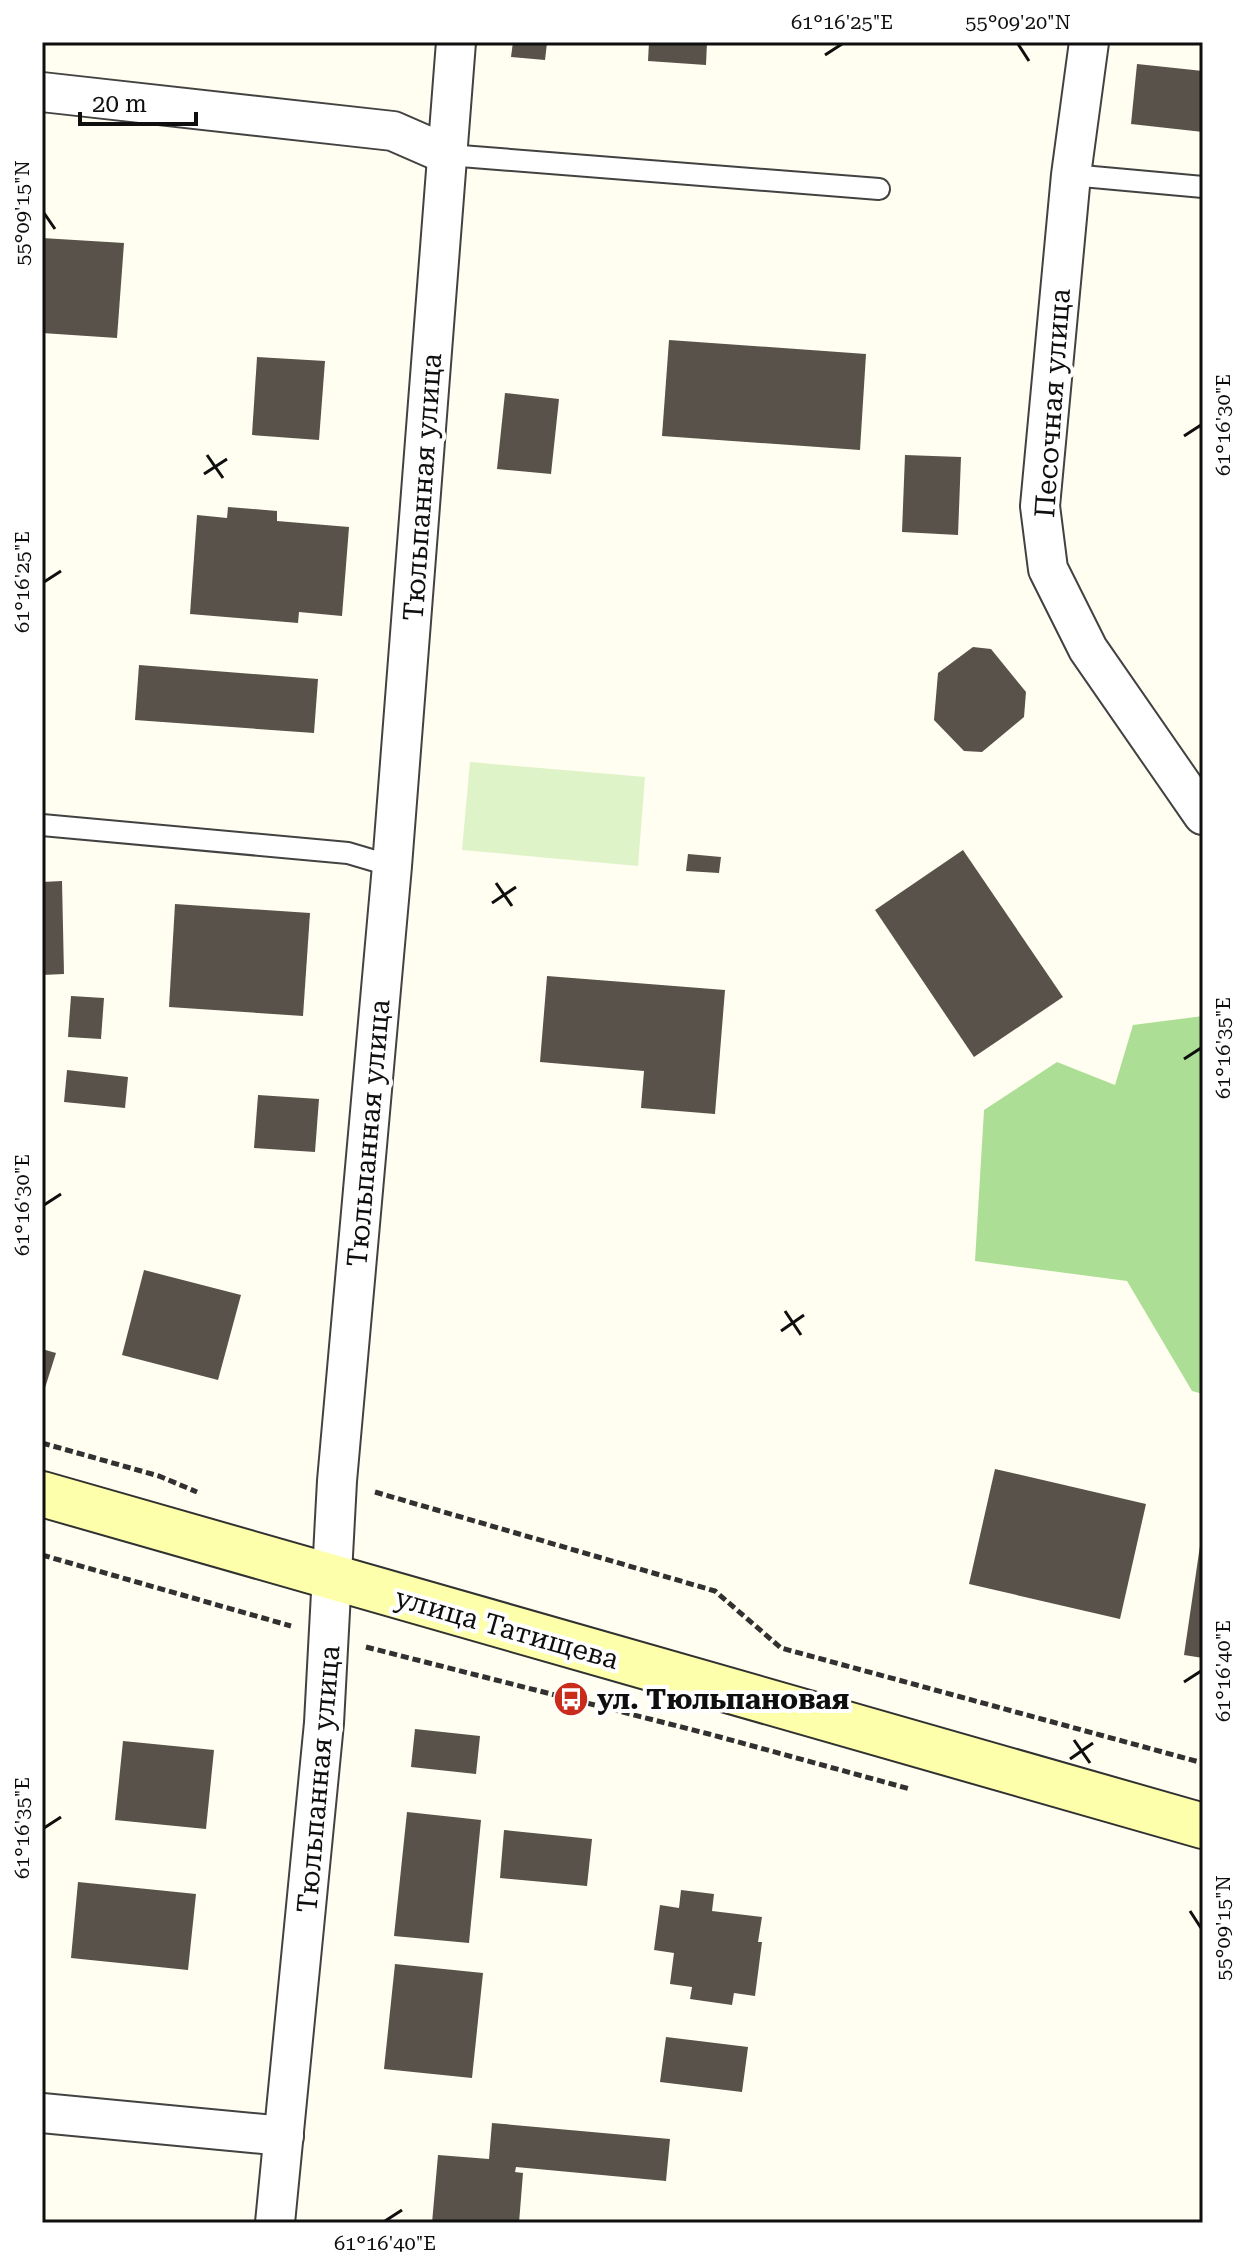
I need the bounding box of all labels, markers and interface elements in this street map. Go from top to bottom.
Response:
text: 61°16'25"E [791,10,893,34]
text: 55°09'20"N [965,10,1071,34]
scale bar [80,76,196,126]
text: 20 m [92,90,147,118]
text: 55°09'15"N [10,160,34,266]
street label: Песочная улица [1028,287,1077,519]
street label: Тюльпанная улица [397,352,448,622]
text: 61°16'30"E [1211,374,1235,476]
text: 61°16'25"E [10,531,34,633]
text: 61°16'35"E [1211,997,1235,1099]
street label: Тюльпанная улица [340,998,397,1268]
text: 61°16'30"E [10,1154,34,1256]
street label: улица Татищева [391,1581,622,1676]
text: 61°16'40"E [1211,1620,1235,1722]
street label: Тюльпанная улица [290,1644,347,1914]
bus stop icon: ул. Тюльпановая [552,1680,590,1718]
place label: ул. Тюльпановая [597,1683,849,1716]
text: 61°16'35"E [10,1777,34,1879]
text: 55°09'15"N [1211,1875,1235,1981]
text: 61°16'40"E [334,2231,436,2255]

